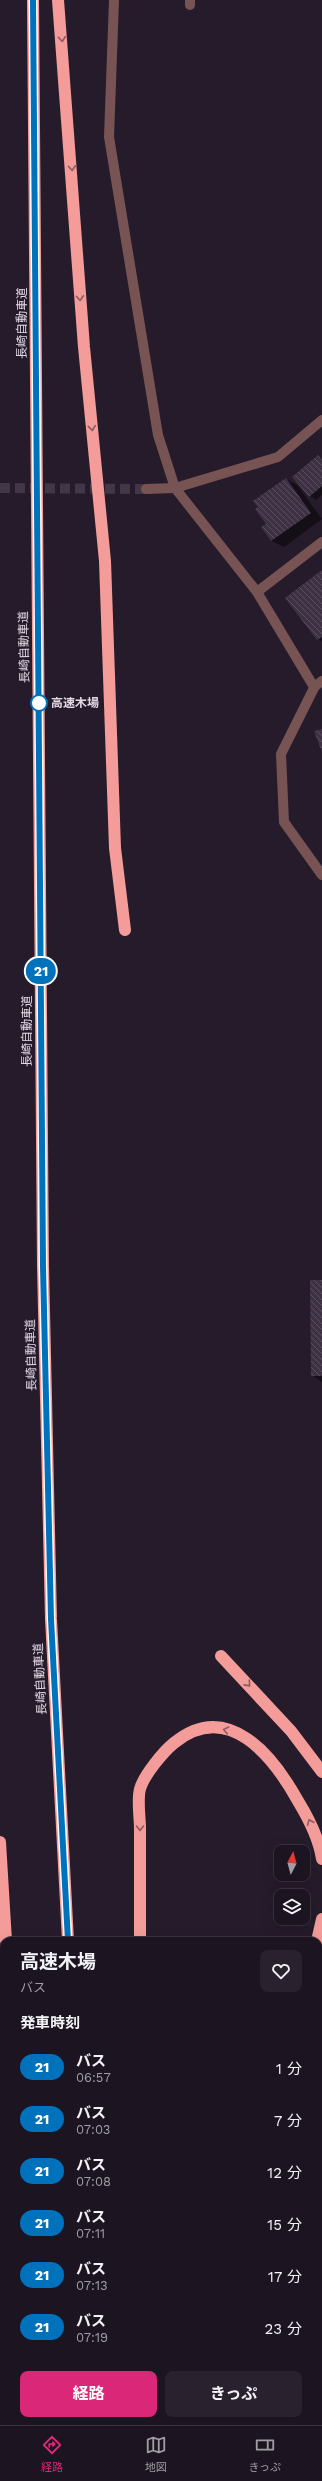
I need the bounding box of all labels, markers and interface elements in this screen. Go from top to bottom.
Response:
one-way arrow [57,36,66,42]
one-way arrow [67,165,76,171]
street label: 長崎自動車道 [15,287,29,359]
one-way arrow [76,295,85,301]
one-way arrow [87,425,96,431]
street label: 長崎自動車道 [16,611,32,683]
marker: 高速木場 [30,694,48,712]
place label: 高速木場 [51,696,99,710]
line badge: 21 [23,958,59,984]
text: 21 [34,963,48,979]
street label: 長崎自動車道 [20,995,34,1067]
street label: 長崎自動車道 [23,1319,39,1391]
street label: 長崎自動車道 [31,1643,49,1715]
one-way arrow [243,1680,250,1687]
one-way arrow [222,1726,229,1734]
one-way arrow [307,1819,315,1827]
one-way arrow [136,1825,144,1831]
north arrow [274,1845,310,1881]
map controls [274,1845,310,1925]
button: layers [274,1889,310,1925]
text: 高速木場 [20,1950,96,1973]
button: heart [260,1950,302,1992]
text: バス [20,1980,46,1995]
text: 発車時刻 [20,2014,80,2032]
text: バス [76,2052,106,2070]
text: 21 [35,2059,49,2075]
text: 1 分 [276,2060,302,2078]
text: 06:57 [76,2070,111,2085]
text: バス [76,2104,106,2122]
text: 21 [35,2111,49,2127]
text: 7 分 [274,2112,302,2130]
text: 07:03 [76,2122,110,2137]
text: バス [76,2156,106,2174]
text: 21 [35,2163,49,2179]
text: 12 分 [267,2164,302,2182]
text: 07:08 [76,2174,111,2189]
text: バス [76,2208,106,2226]
text: 21 [35,2215,49,2231]
text: 15 分 [267,2216,302,2234]
text: 07:11 [76,2226,105,2241]
text: バス [76,2260,106,2278]
text: 21 [35,2267,49,2283]
text: 17 分 [268,2268,302,2286]
text: 07:13 [76,2278,108,2293]
text: バス [76,2312,106,2330]
text: 21 [35,2319,49,2335]
text: 23 分 [264,2320,302,2338]
text: 07:19 [76,2330,108,2345]
button: 経路 [20,2371,157,2417]
button: きっぷ [165,2371,302,2417]
tab: 経路 [41,2434,63,2474]
tab: 地図 [145,2434,167,2474]
tab: きっぷ [249,2434,281,2474]

